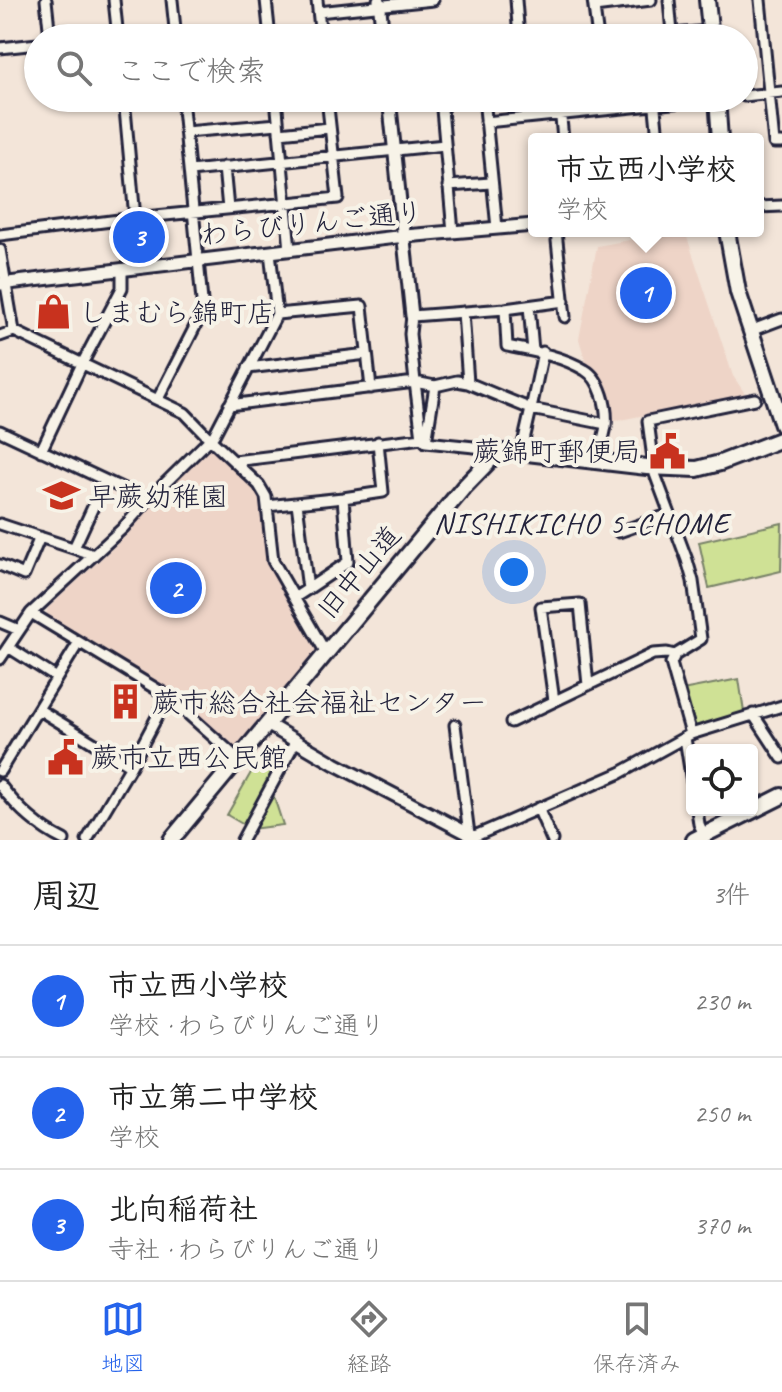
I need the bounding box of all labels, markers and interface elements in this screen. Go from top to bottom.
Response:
search box [24,24,758,112]
icon: search [52,46,96,90]
text: ここで検索 [116,52,266,90]
popup [528,133,764,237]
text: 市立西小学校 [556,150,736,188]
text: 学校 [556,193,608,226]
street label: わらびりんご通り [199,194,425,252]
pin: 3 [113,207,165,267]
pin: 1 [620,263,672,323]
shop icon: しまむら錦町店 [34,293,72,331]
place label: しまむら錦町店 [79,295,275,330]
public building icon: 蕨錦町郵便局 [648,432,686,470]
place label: 蕨錦町郵便局 [473,434,641,469]
school or university icon: 早蕨幼稚園 [43,477,81,515]
place label: 早蕨幼稚園 [88,479,228,514]
district label: NISHIKICHO 5-CHOME [434,504,732,542]
street label: 旧中山道 [310,518,408,626]
your location [494,552,534,592]
pin: 2 [150,558,202,618]
building icon: 蕨市総合社会福祉センター [107,683,145,721]
place label: 蕨市総合社会福祉センター [152,685,487,720]
public building icon: 蕨市立西公民館 [46,738,84,776]
place label: 蕨市立西公民館 [91,740,287,775]
map controls [686,744,758,816]
button: locate [686,744,758,816]
text: 周辺 [32,874,100,917]
text: 3件 [712,878,750,911]
text: 市立西小学校 [108,966,288,1004]
text: 1 [52,985,64,1018]
text: 230 m [694,985,750,1018]
text: 学校 · わらびりんご通り [108,1009,385,1042]
text: 市立第二中学校 [108,1078,318,1116]
text: 2 [52,1097,64,1130]
text: 250 m [694,1097,750,1130]
text: 学校 [108,1121,160,1154]
text: 北向稲荷社 [108,1190,258,1228]
text: 3 [52,1209,64,1242]
text: 370 m [694,1209,750,1242]
text: 寺社 · わらびりんご通り [108,1233,385,1266]
tab: 地図 [101,1297,145,1378]
tab: 経路 [347,1297,391,1378]
tab: 保存済み [593,1297,681,1378]

